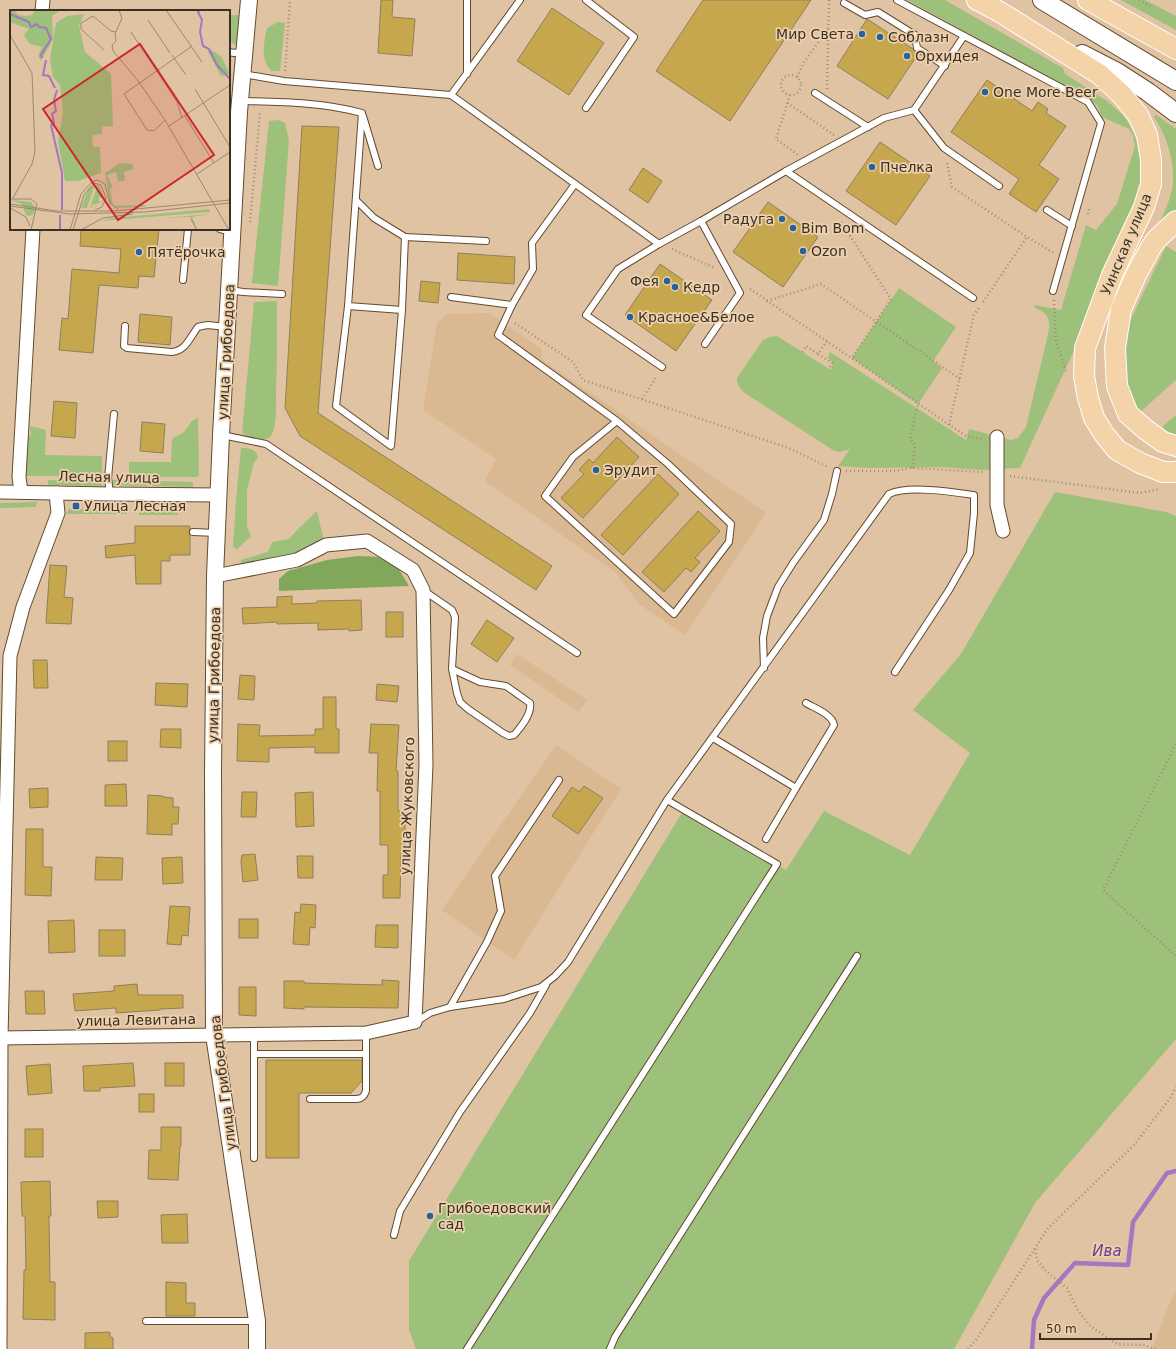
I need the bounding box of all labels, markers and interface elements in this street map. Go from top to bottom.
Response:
inset map [10,10,230,230]
place label: Мир Света [776,26,854,42]
marker: Мир Света [857,29,867,39]
place label: Соблазн [888,29,949,45]
marker: Соблазн [875,32,885,42]
place label: Орхидея [915,48,979,64]
marker: Орхидея [902,51,912,61]
place label: One More Beer [993,84,1098,100]
marker: One More Beer [980,87,990,97]
place label: Пчелка [880,159,933,175]
marker: Пчелка [867,162,877,172]
street label: Уинская улица [1097,191,1155,297]
place label: Радуга [723,211,774,227]
marker: Радуга [777,214,787,224]
place label: Bim Bom [801,220,864,236]
marker: Bim Bom [788,223,798,233]
place label: Ozon [811,243,847,259]
place label: Пятёрочка [147,244,225,260]
marker: Ozon [798,246,808,256]
marker: Пятёрочка [134,247,144,257]
place label: Фея [630,273,659,289]
marker: Фея [662,276,672,286]
place label: Кедр [683,279,720,295]
marker: Кедр [670,282,680,292]
street label: улица Грибоедова [214,284,238,420]
place label: Красное&Белое [638,309,755,325]
marker: Красное&Белое [625,312,635,322]
place label: Эрудит [604,462,658,478]
marker: Эрудит [591,465,601,475]
street label: Лесная улица [58,468,160,486]
place label: Улица Лесная [84,498,186,514]
marker: Улица Лесная [71,501,81,511]
street label: улица Грибоедова [205,607,223,743]
street label: улица Жуковского [397,737,417,875]
street label: улица Левитана [76,1011,196,1029]
street label: улица Грибоедова [207,1014,239,1152]
place label: Грибоедовский сад [438,1200,551,1232]
marker: Грибоедовский сад [425,1211,435,1221]
water label: Ива [1092,1242,1122,1260]
scale bar [1040,1315,1151,1341]
text: 50 m [1046,1322,1077,1336]

